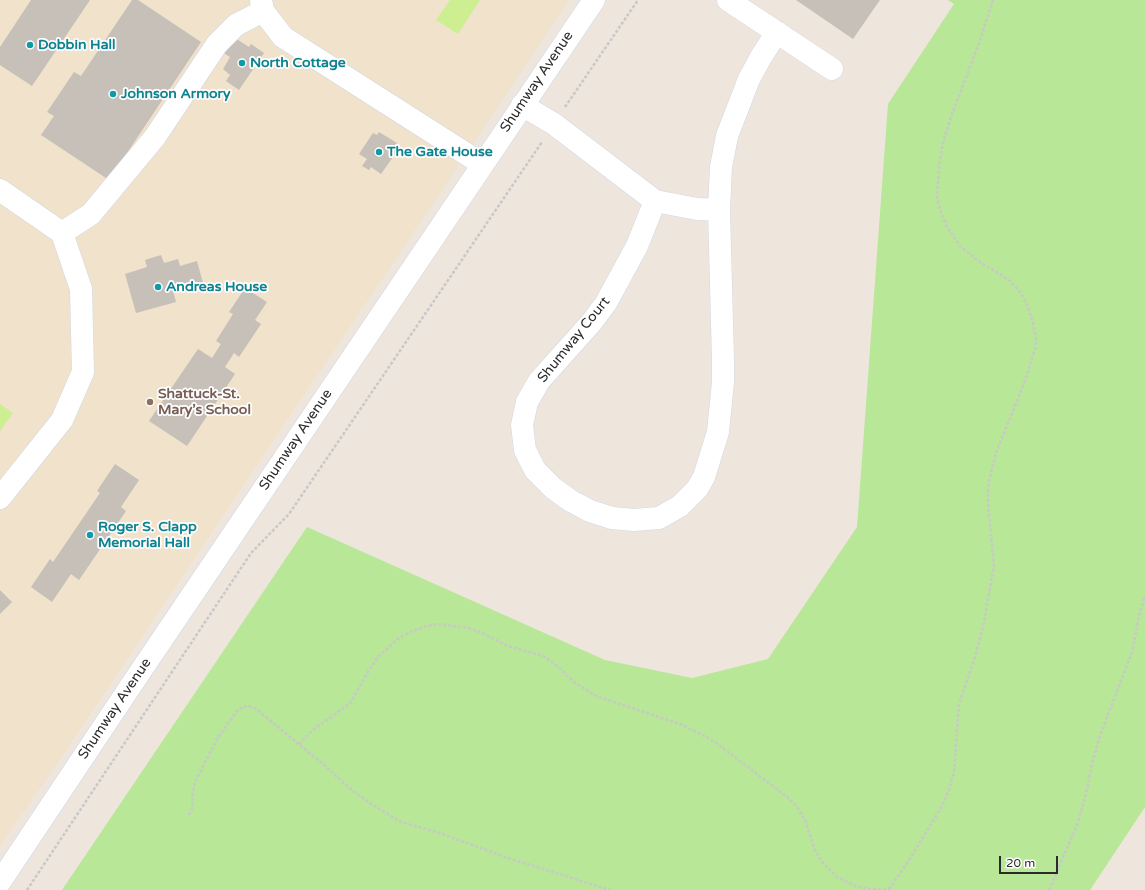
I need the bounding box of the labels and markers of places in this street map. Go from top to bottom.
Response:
place label: Dobbin Hall [38,37,115,53]
marker: Dobbin Hall [25,40,35,50]
place label: North Cottage [250,55,346,71]
marker: North Cottage [237,58,247,68]
place label: Johnson Armory [121,86,230,102]
marker: Johnson Armory [108,89,118,99]
place label: The Gate House [387,144,493,160]
marker: The Gate House [374,147,384,157]
place label: Andreas House [166,279,267,295]
marker: Andreas House [153,282,163,292]
place label: Shattuck-St. Mary’s School [158,386,251,418]
marker: Shattuck-St. Mary’s School [145,397,155,407]
place label: Roger S. Clapp Memorial Hall [98,519,197,552]
marker: Roger S. Clapp Memorial Hall [85,530,95,540]

